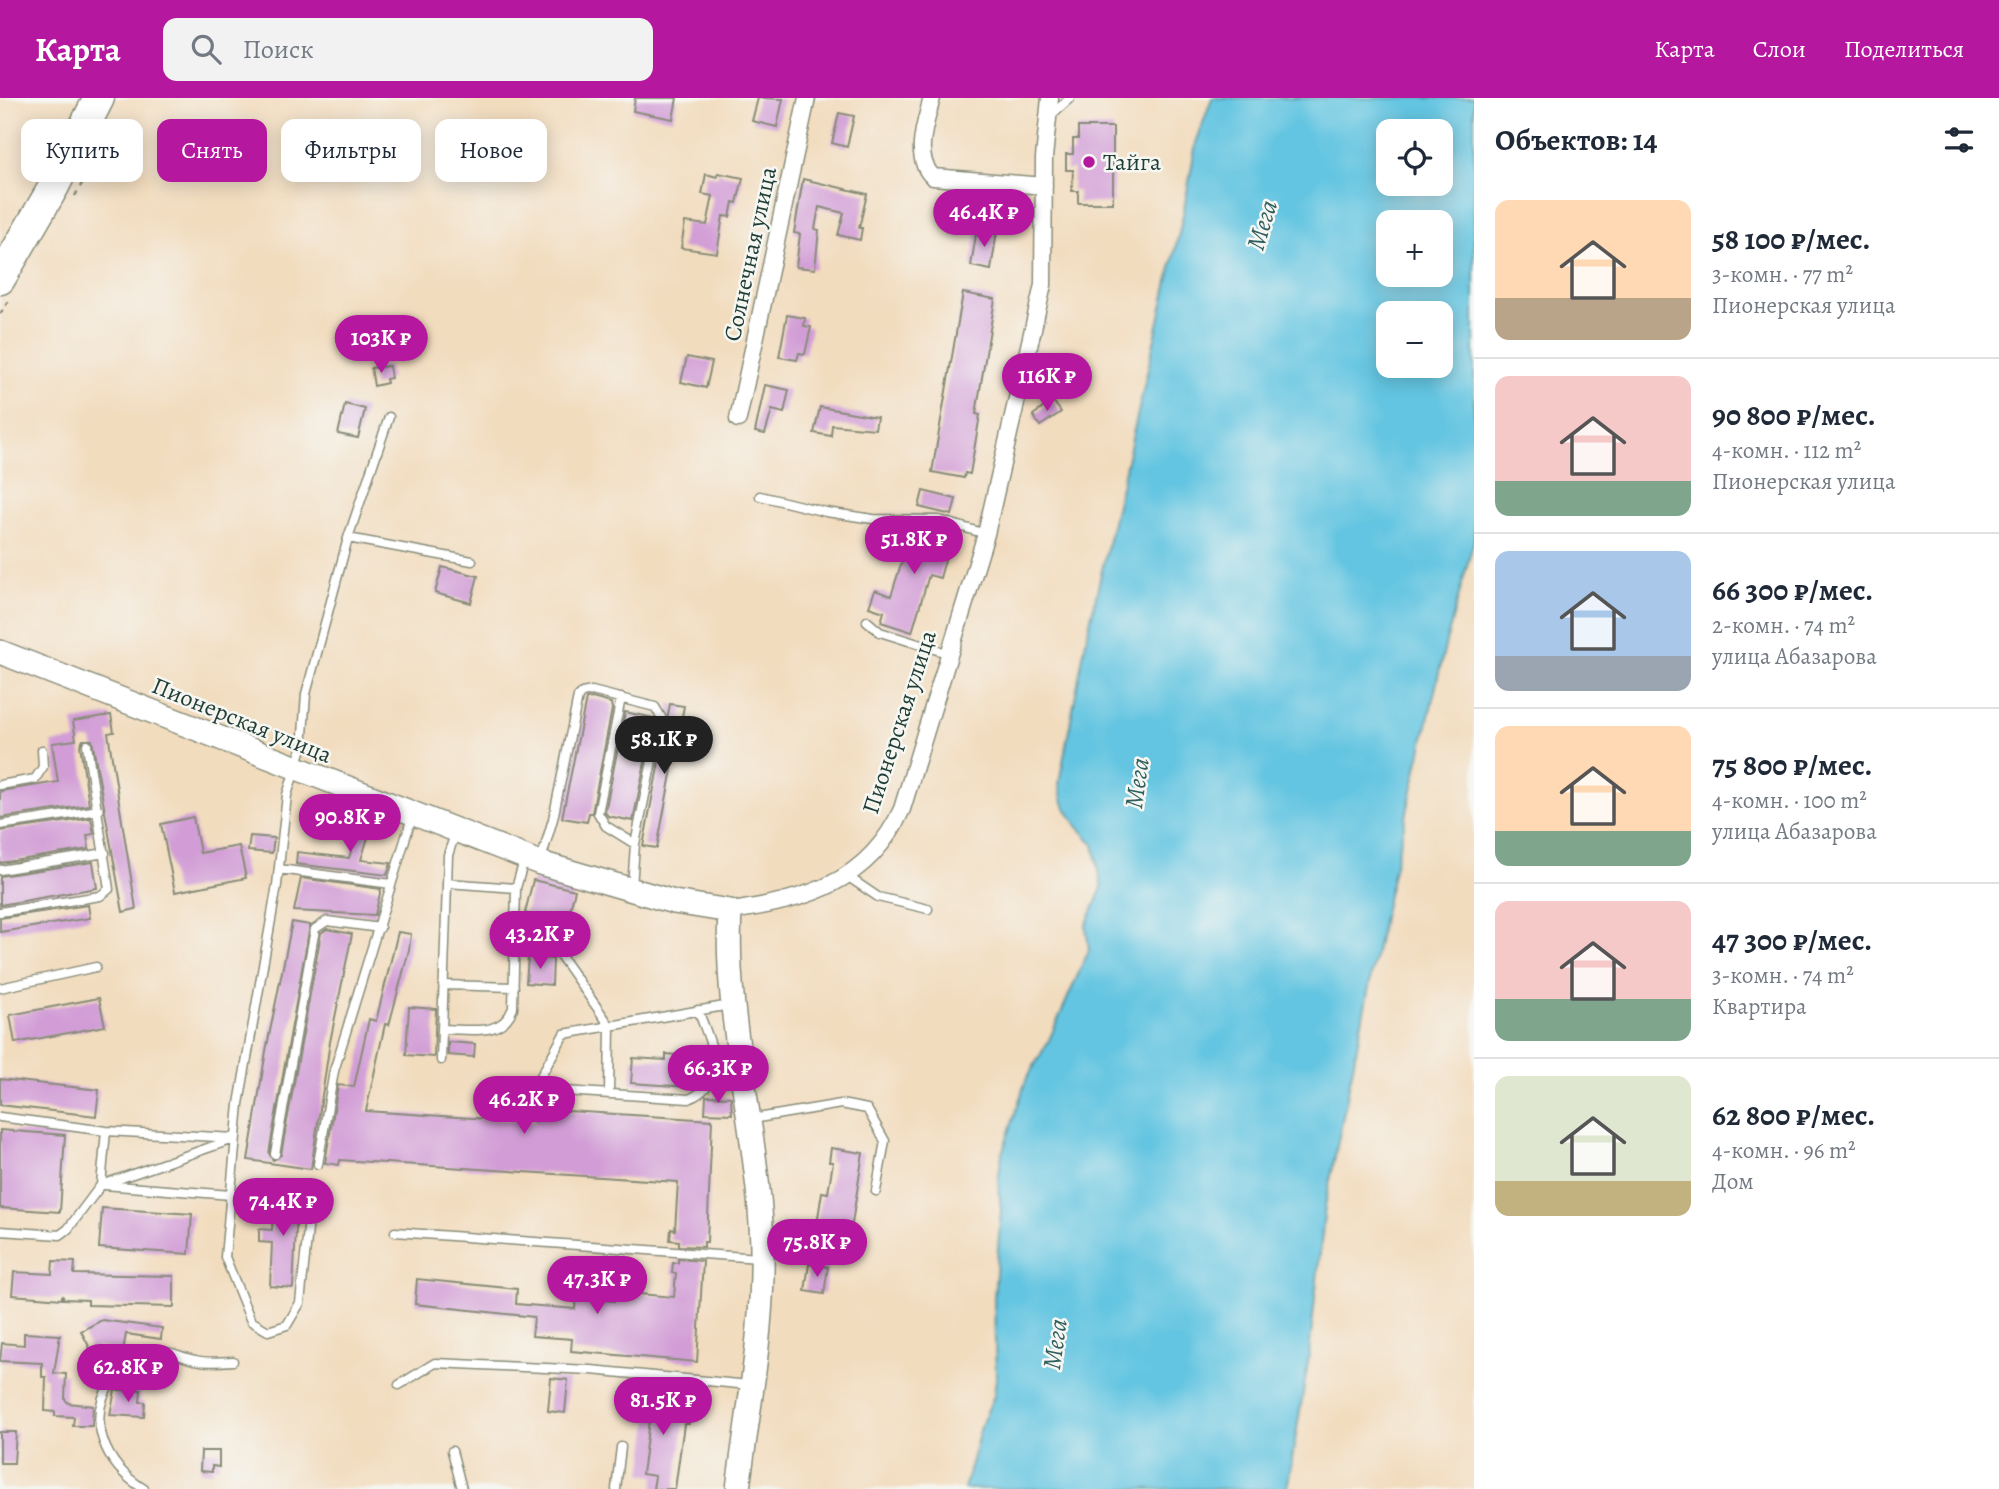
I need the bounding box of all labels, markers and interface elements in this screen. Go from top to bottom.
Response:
search box [163,18,653,81]
text: Карта [35,27,121,72]
icon: search [187,30,225,68]
text: Поиск [243,32,314,67]
text: Карта [1654,33,1715,65]
text: Слои [1753,33,1806,65]
text: Поделиться [1844,33,1964,65]
chip: Купить [21,119,143,182]
chip: Снять [157,119,267,182]
chip: Фильтры [281,119,421,182]
chip: Новое [435,119,547,182]
map controls [1376,119,1453,378]
button: locate [1376,119,1453,196]
text: Объектов: 14 [1495,120,1657,160]
icon: filters [1940,121,1978,159]
place label: Тайга [1103,146,1161,178]
marker: Тайга [1081,154,1097,170]
street label: Солнечная улица [716,164,784,344]
pin: 46.4K ₽ [919,190,1049,249]
text: 46.4K ₽ [949,196,1019,227]
water label: Мега [1238,196,1286,254]
button: + [1376,210,1453,287]
text: 58 100 ₽/мес. [1712,219,1870,259]
icon: home [1551,228,1635,312]
text: 3-комн. · 77 m² [1712,259,1853,290]
text: Пионерская улица [1712,290,1896,321]
button: − [1376,301,1453,378]
pin: 103K ₽ [324,316,438,375]
text: 103K ₽ [351,322,411,353]
pin: 116K ₽ [990,354,1104,413]
text: 116K ₽ [1018,360,1076,391]
text: 90 800 ₽/мес. [1712,395,1876,435]
icon: home [1551,404,1635,488]
text: 4-комн. · 112 m² [1712,435,1861,466]
text: Пионерская улица [1712,466,1896,497]
pin: 51.8K ₽ [849,517,979,576]
text: 51.8K ₽ [881,523,947,554]
text: 66 300 ₽/мес. [1712,570,1873,610]
icon: home [1551,579,1635,663]
text: 2-комн. · 74 m² [1712,610,1855,641]
street label: Пионерская улица [854,626,944,818]
text: улица Абазарова [1712,641,1877,672]
street label: Пионерская улица [147,669,337,771]
pin: 58.1K ₽ [599,716,729,776]
text: 58.1K ₽ [631,723,697,754]
text: 75 800 ₽/мес. [1712,745,1872,785]
icon: home [1551,754,1635,838]
water label: Мега [1116,755,1158,811]
text: 4-комн. · 100 m² [1712,785,1867,816]
pin: 90.8K ₽ [285,794,415,854]
text: 90.8K ₽ [315,801,385,832]
text: улица Абазарова [1712,816,1877,847]
pin: 43.2K ₽ [475,912,605,971]
text: 43.2K ₽ [506,918,574,949]
text: 47 300 ₽/мес. [1712,920,1872,960]
icon: home [1551,929,1635,1013]
text: 3-комн. · 74 m² [1712,960,1854,991]
text: Квартира [1712,991,1807,1022]
pin: 66.3K ₽ [653,1046,783,1105]
text: 66.3K ₽ [684,1052,752,1083]
pin: 46.2K ₽ [459,1076,589,1136]
text: 46.2K ₽ [489,1083,559,1114]
text: 62 800 ₽/мес. [1712,1095,1875,1135]
icon: home [1551,1104,1635,1188]
text: 4-комн. · 96 m² [1712,1135,1856,1166]
text: Дом [1712,1166,1754,1197]
pin: 74.4K ₽ [218,1178,348,1238]
text: 74.4K ₽ [249,1185,317,1216]
pin: 75.8K ₽ [752,1220,882,1279]
text: 75.8K ₽ [783,1226,851,1257]
pin: 47.3K ₽ [532,1256,662,1316]
text: 47.3K ₽ [563,1263,631,1294]
water label: Мега [1034,1316,1076,1372]
pin: 62.8K ₽ [63,1344,193,1404]
text: 62.8K ₽ [93,1351,163,1382]
pin: 81.5K ₽ [598,1378,728,1437]
text: 81.5K ₽ [630,1384,696,1415]

